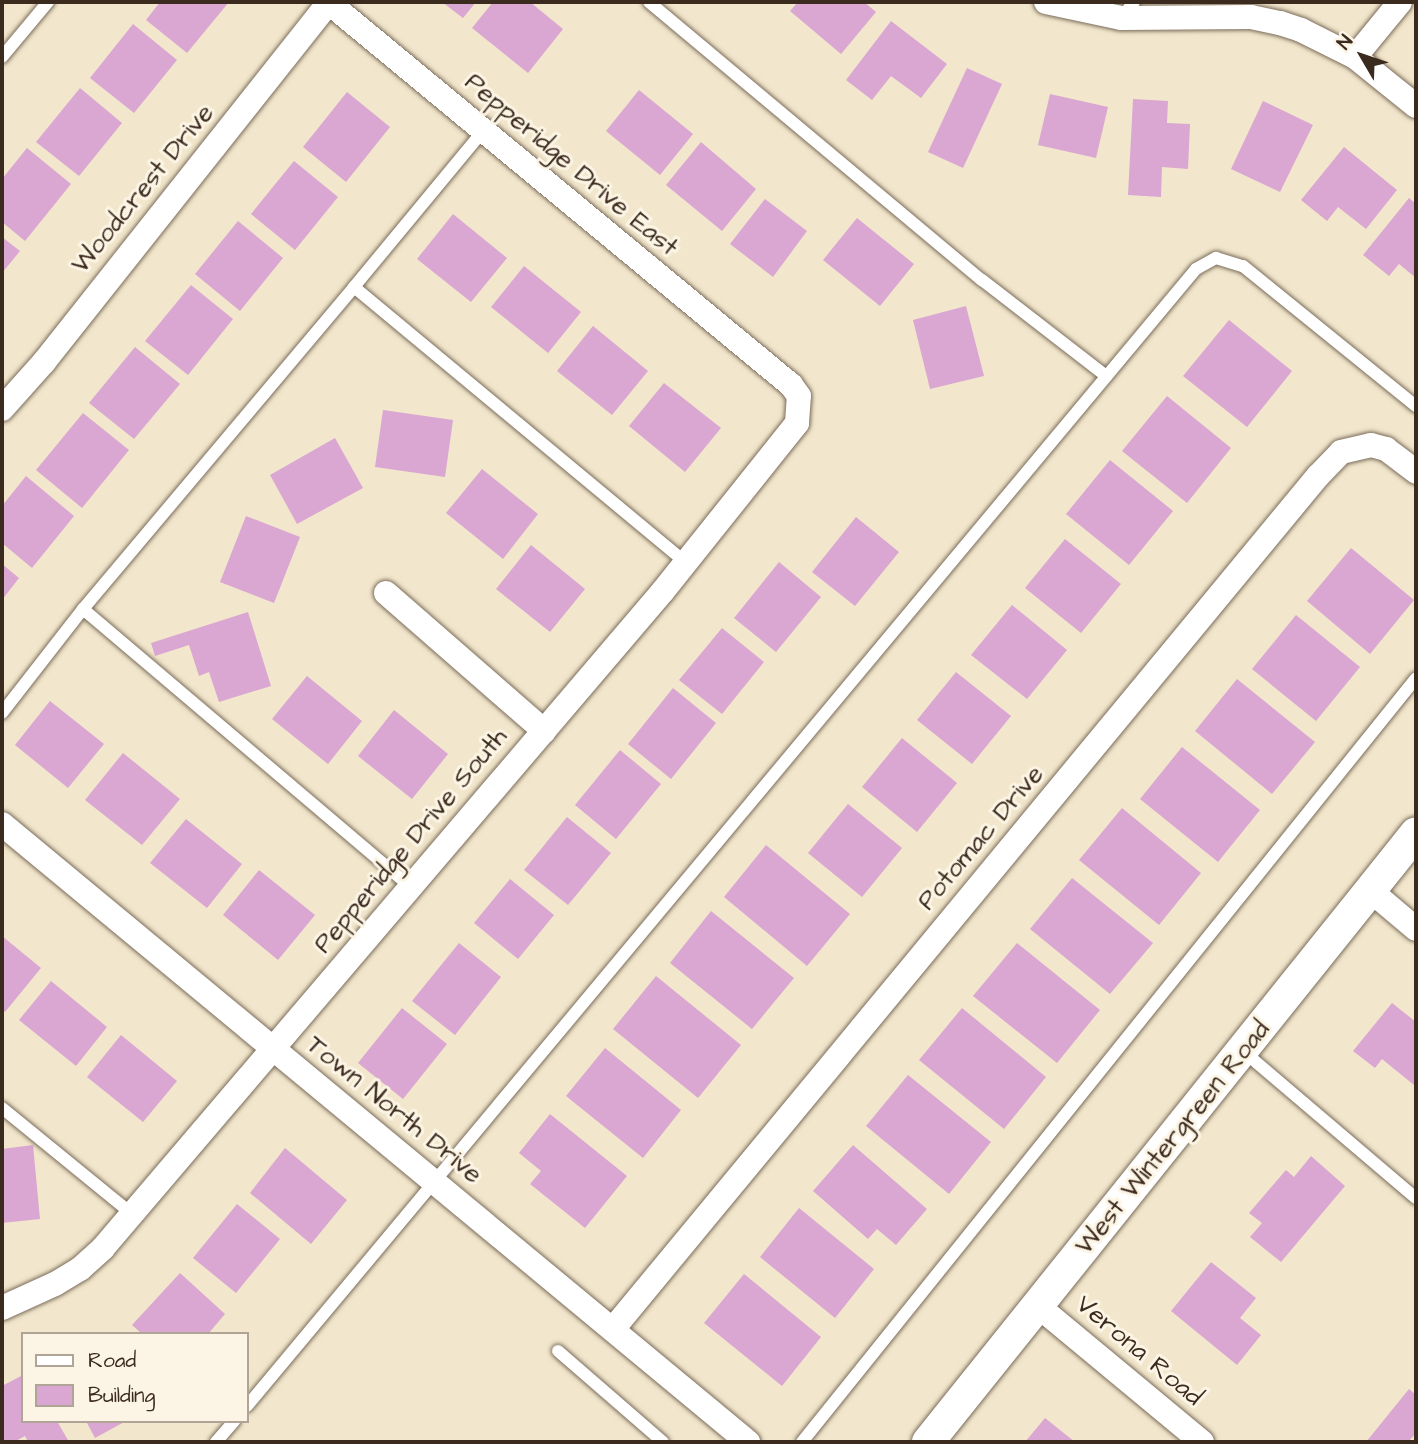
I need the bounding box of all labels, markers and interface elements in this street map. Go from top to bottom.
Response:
north arrow [1327,21,1397,91]
text: N [1331,29,1360,56]
street label: Pepperidge Drive East [458,67,684,263]
street label: Woodcrest Drive [65,98,221,280]
street label: Pepperidge Drive South [308,722,514,960]
street label: Potomac Drive [911,759,1051,917]
street label: West Wintergreen Road [1069,1015,1277,1261]
street label: Town North Drive [300,1030,488,1190]
street label: Verona Road [1069,1289,1209,1413]
legend [21,1332,248,1423]
text: Road [88,1346,136,1375]
text: Building [88,1381,155,1410]

